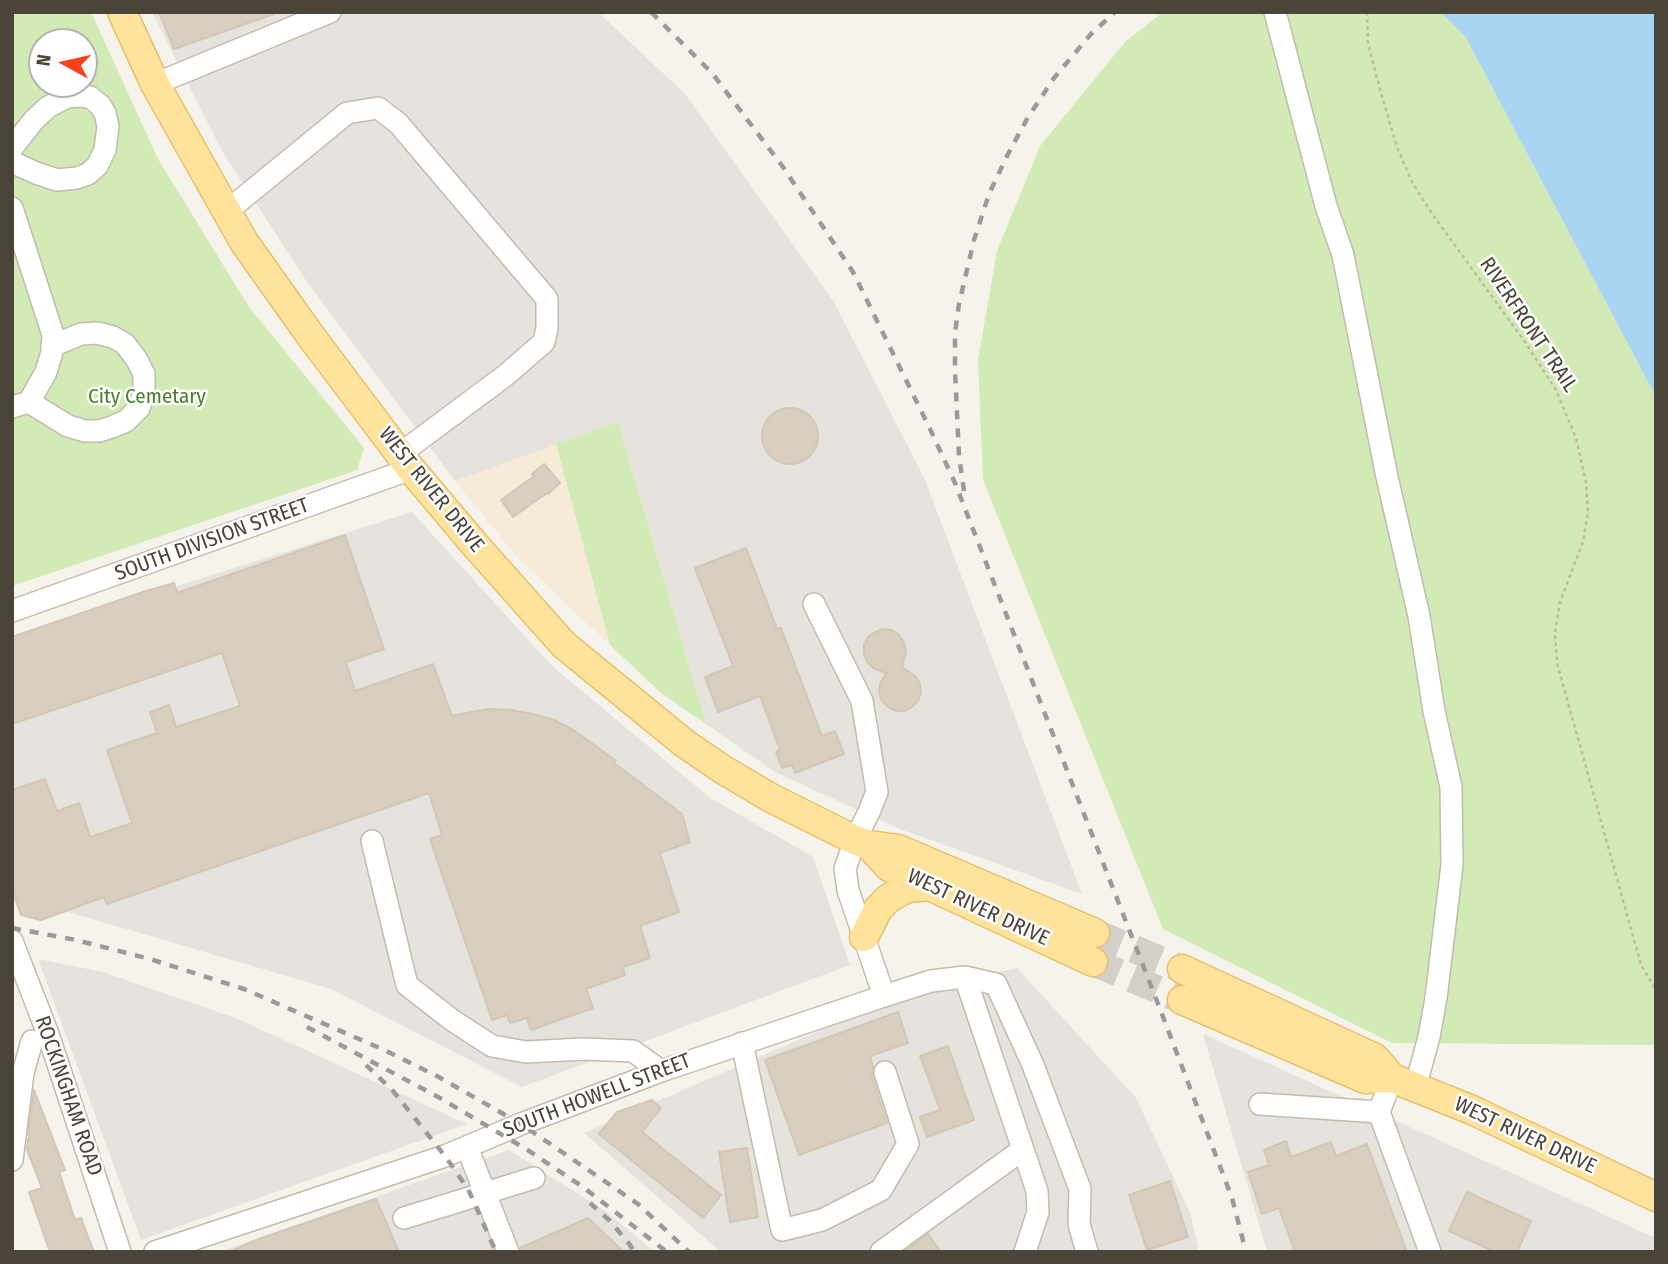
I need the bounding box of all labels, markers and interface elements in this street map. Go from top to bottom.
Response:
north arrow [28,28,98,98]
text: N [32,53,56,68]
street label: RIVERFRONT TRAIL [1474,253,1582,397]
park label: City Cemetary [88,384,206,410]
street label: WEST RIVER DRIVE [373,422,489,558]
street label: SOUTH DIVISION STREET [112,493,312,587]
street label: WEST RIVER DRIVE [903,864,1053,952]
street label: ROCKINGHAM ROAD [29,1013,107,1179]
street label: SOUTH HOWELL STREET [500,1049,694,1143]
street label: WEST RIVER DRIVE [1450,1092,1600,1180]

